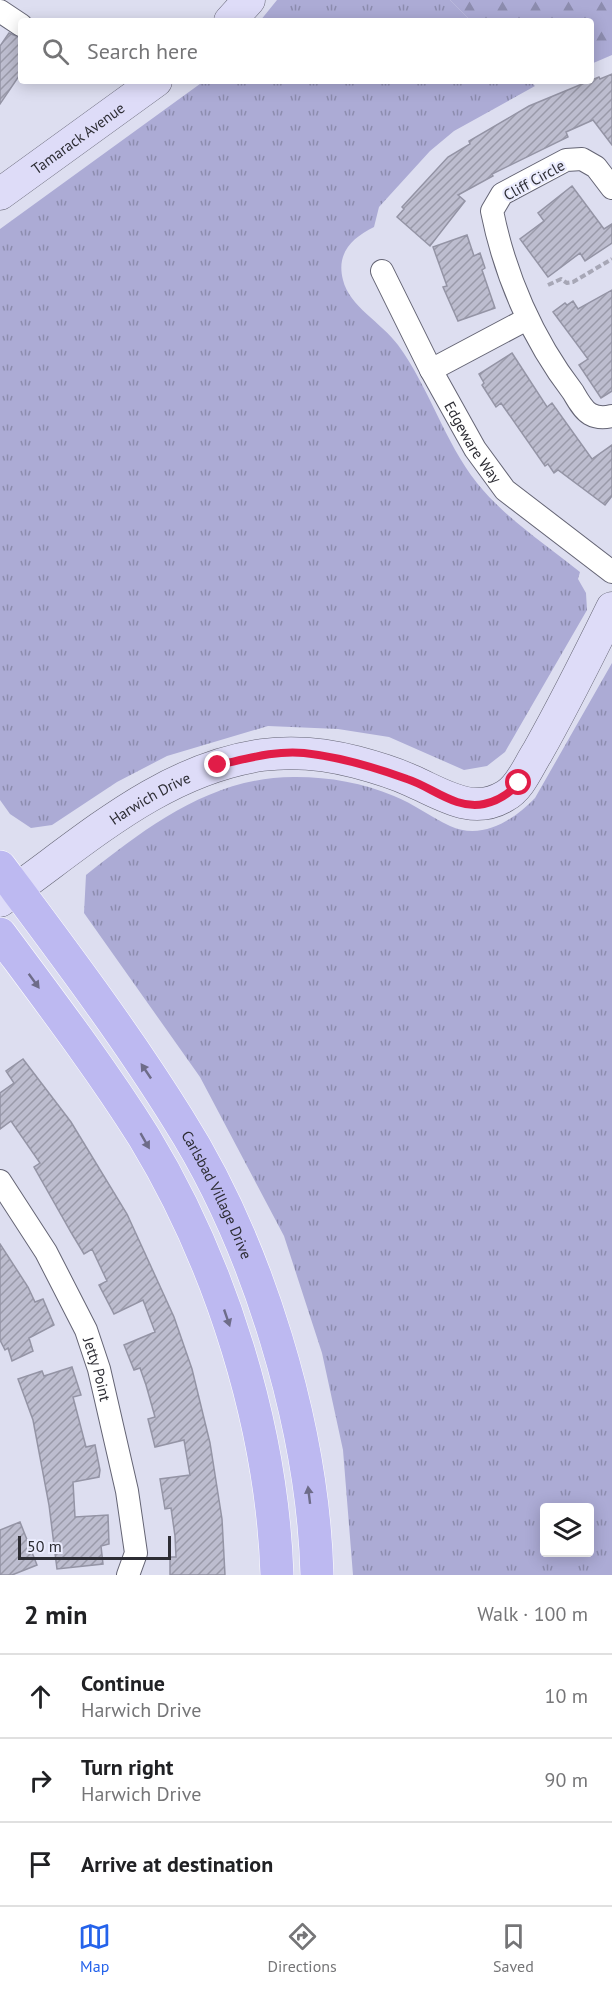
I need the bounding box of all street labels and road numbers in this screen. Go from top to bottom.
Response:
street label: Tamarack Avenue [27,98,128,178]
street label: Cliff Circle [500,155,568,205]
street label: Edgeware Way [441,398,506,487]
street label: Harwich Drive [105,767,193,828]
street label: Carlsbad Village Drive [178,1127,257,1262]
street label: Jetty Point [79,1333,116,1403]

